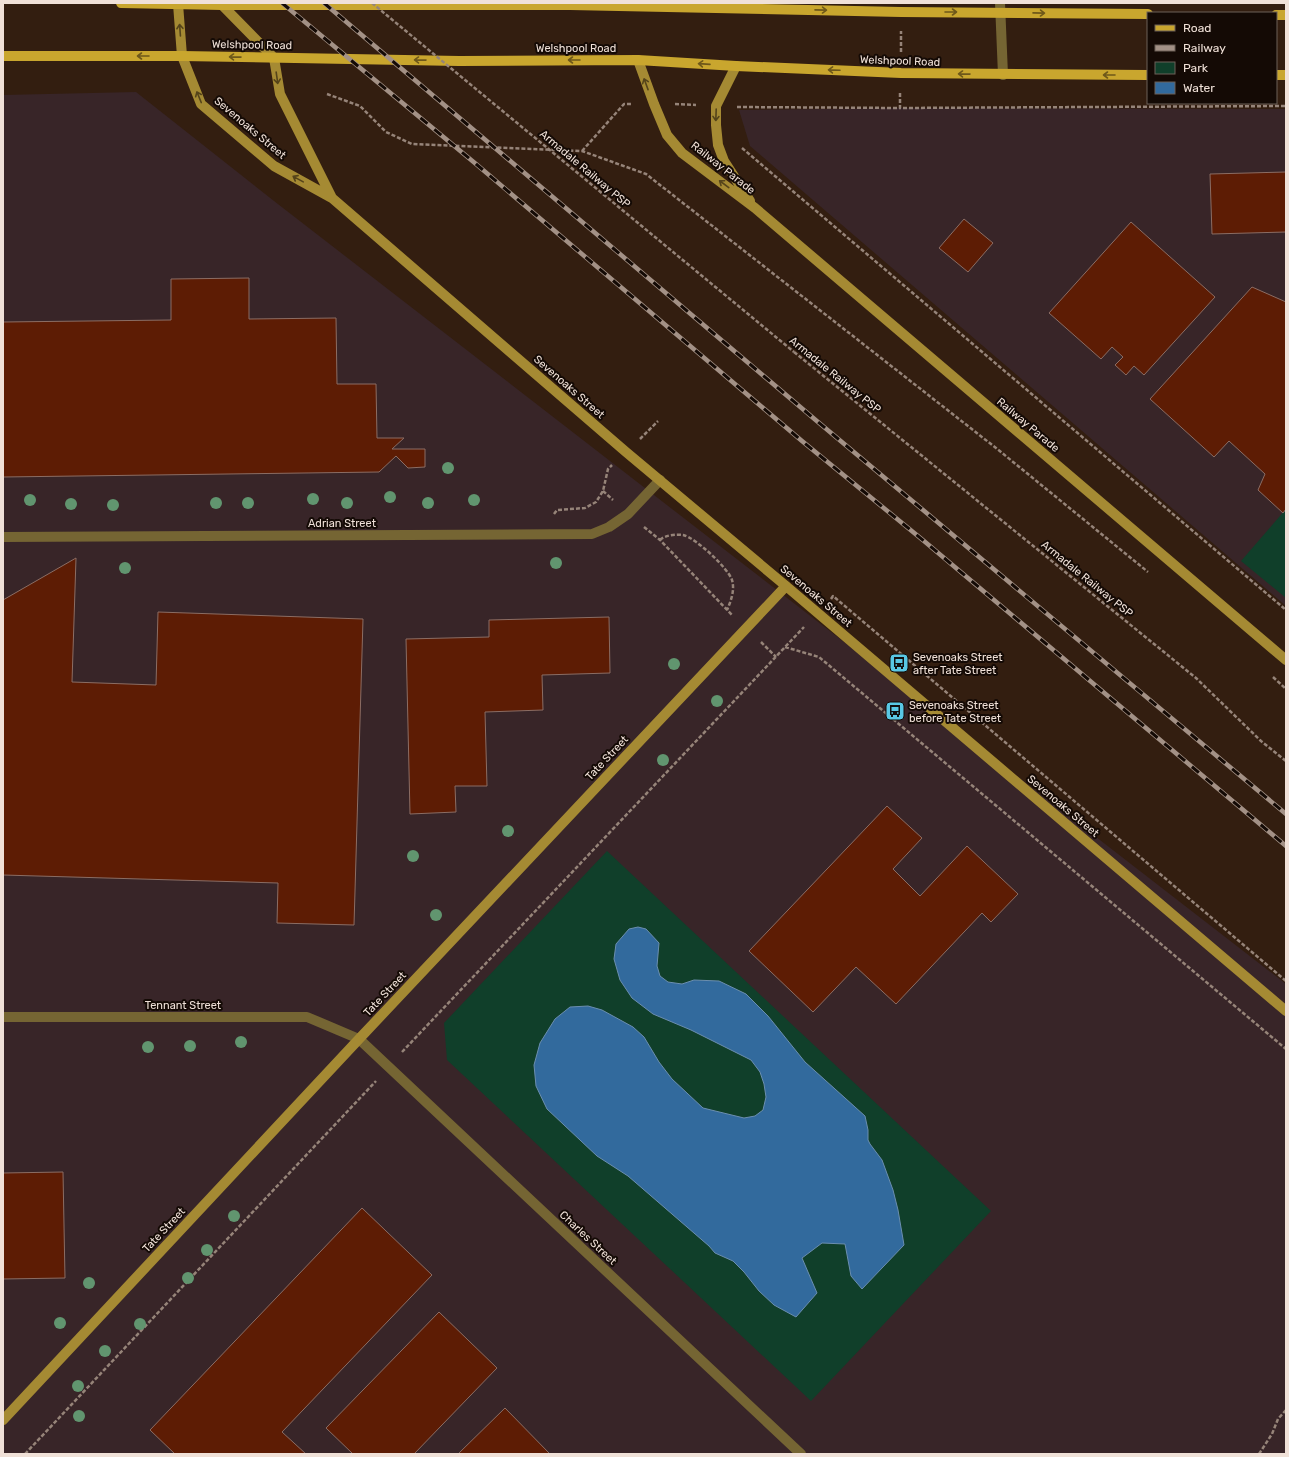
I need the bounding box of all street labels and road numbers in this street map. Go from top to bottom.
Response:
street label: Welshpool Road [212,38,292,52]
street label: Welshpool Road [536,42,616,55]
street label: Welshpool Road [860,53,940,69]
street label: Sevenoaks Street [212,94,289,162]
street label: Armadale Railway PSP [537,127,633,211]
street label: Railway Parade [688,139,758,197]
street label: Armadale Railway PSP [787,334,883,416]
street label: Sevenoaks Street [531,353,608,422]
street label: Railway Parade [994,395,1062,455]
street label: Adrian Street [308,517,377,530]
street label: Armadale Railway PSP [1039,538,1135,620]
street label: Sevenoaks Street [778,562,855,630]
street label: Tate Street [583,732,631,783]
street label: Sevenoaks Street [1025,772,1102,840]
street label: Tate Street [361,968,409,1019]
street label: Tennant Street [145,999,222,1012]
street label: Tate Street [140,1204,188,1255]
street label: Charles Street [557,1208,620,1268]

